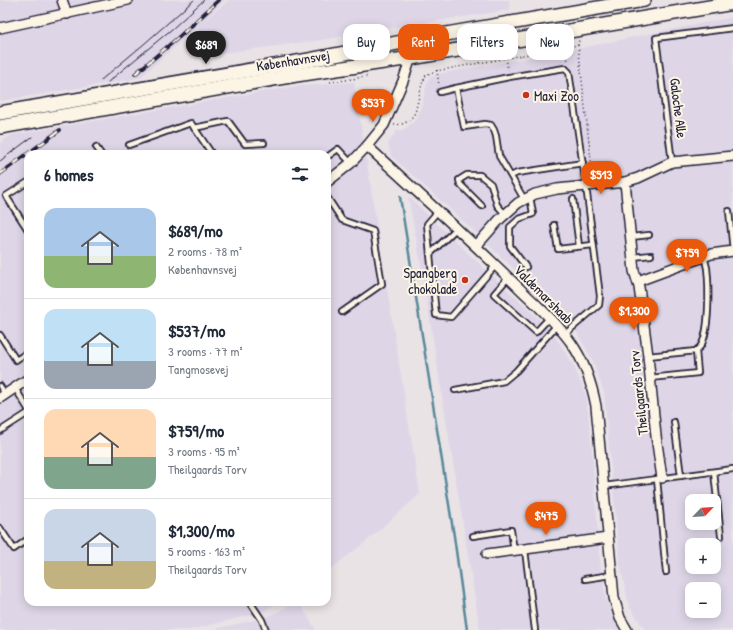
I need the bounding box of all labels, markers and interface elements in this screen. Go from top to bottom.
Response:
chip: Buy [343,24,390,60]
chip: Rent [398,24,449,60]
chip: Filters [457,24,518,60]
chip: New [526,24,574,60]
pin: $689 [182,31,230,65]
text: $689 [195,35,217,53]
street label: Københavnsvej [255,45,331,76]
street label: Galoche Alle [666,77,692,139]
place label: Maxi Zoo [534,86,579,105]
pin: $537 [349,89,397,123]
marker: Maxi Zoo [521,90,531,100]
text: $537 [361,93,385,111]
pin: $513 [577,161,625,195]
text: 6 homes [44,163,94,186]
icon: filters [289,163,311,185]
text: $513 [590,165,612,183]
text: $689/mo [168,219,223,242]
icon: home [76,224,124,272]
pin: $759 [663,239,711,273]
text: 2 rooms · 78 m² [168,242,242,260]
text: $759 [675,243,699,261]
text: Københavnsvej [168,260,237,278]
street label: Valdemarshaab [510,260,578,328]
place label: Spangberg chokolade [404,263,457,298]
marker: Spangberg chokolade [460,275,470,285]
pin: $1,300 [601,297,667,331]
text: $1,300 [618,301,650,319]
text: $537/mo [168,319,225,342]
icon: home [76,325,124,373]
text: 3 rooms · 77 m² [168,342,242,360]
street label: Theilgaards Torv [624,349,653,436]
text: Tangmosevej [168,360,229,378]
text: $759/mo [168,419,224,442]
icon: home [76,425,124,473]
text: 3 rooms · 95 m² [168,442,240,460]
text: Theilgaards Torv [168,460,247,478]
north arrow [685,494,721,530]
map controls [685,494,721,618]
pin: $475 [522,502,570,536]
text: $475 [534,506,558,524]
text: $1,300/mo [168,519,235,542]
icon: home [76,525,124,573]
button: + [685,538,721,574]
text: 5 rooms · 163 m² [168,542,245,560]
text: Theilgaards Torv [168,560,247,578]
button: − [685,582,721,618]

